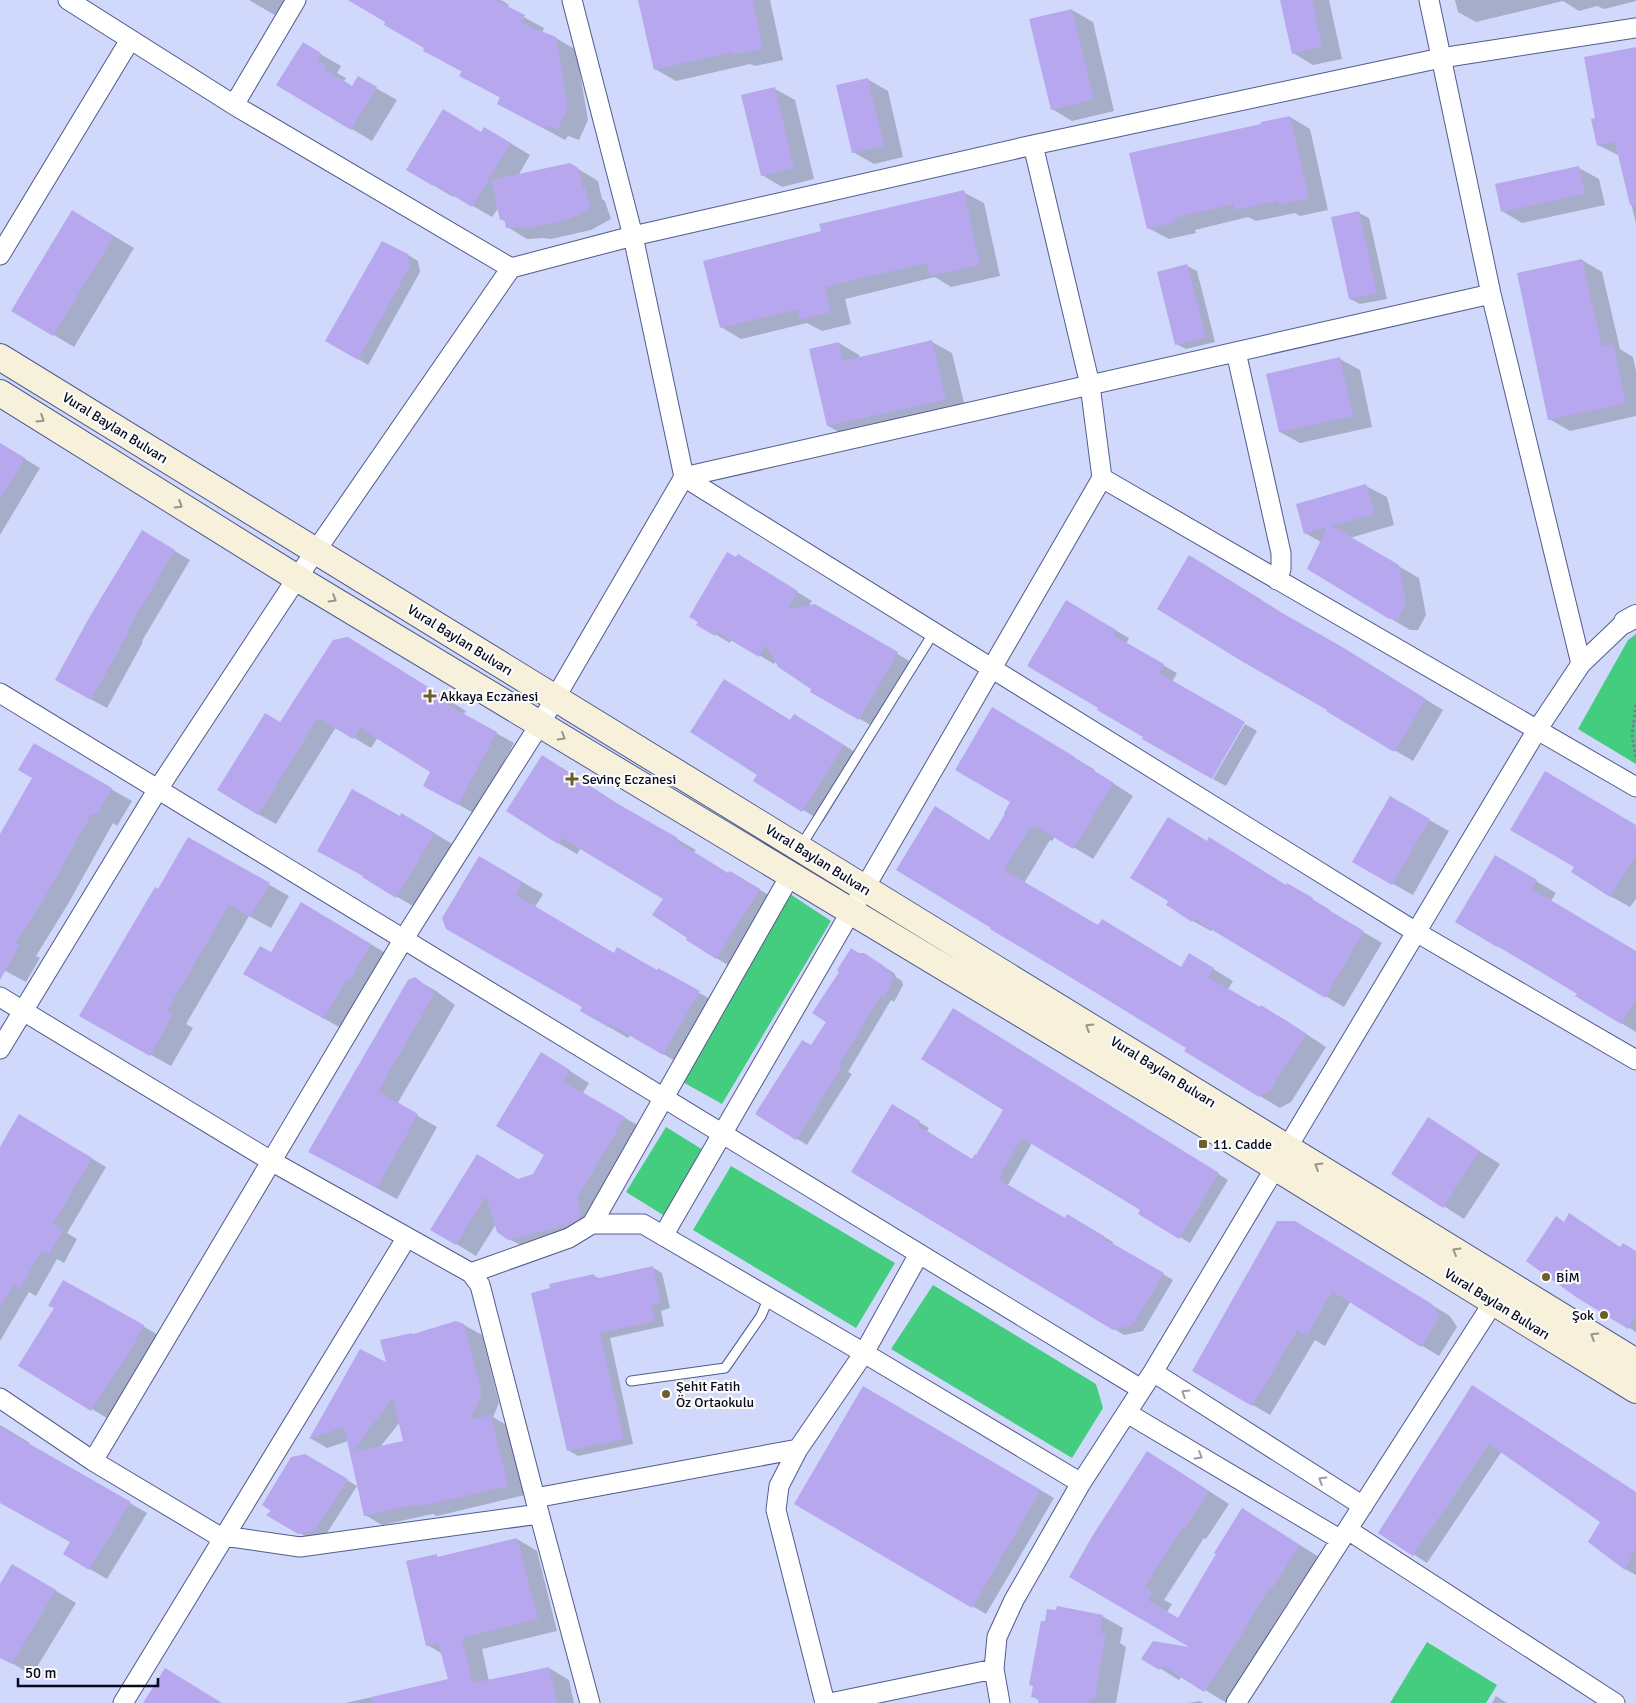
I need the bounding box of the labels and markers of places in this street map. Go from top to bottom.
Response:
place label: Akkaya Eczanesi [440,688,538,705]
marker: Akkaya Eczanesi [424,690,436,702]
place label: Sevinç Eczanesi [582,771,676,788]
marker: Sevinç Eczanesi [566,773,578,785]
place label: 11. Cadde [1213,1136,1272,1153]
marker: 11. Cadde [1197,1138,1209,1150]
place label: BİM [1556,1269,1580,1286]
marker: BİM [1540,1271,1552,1283]
place label: Şok [1572,1307,1594,1324]
marker: Şok [1598,1309,1610,1321]
place label: Şehit Fatih Öz Ortaokulu [676,1378,754,1411]
marker: Şehit Fatih Öz Ortaokulu [660,1388,672,1400]

